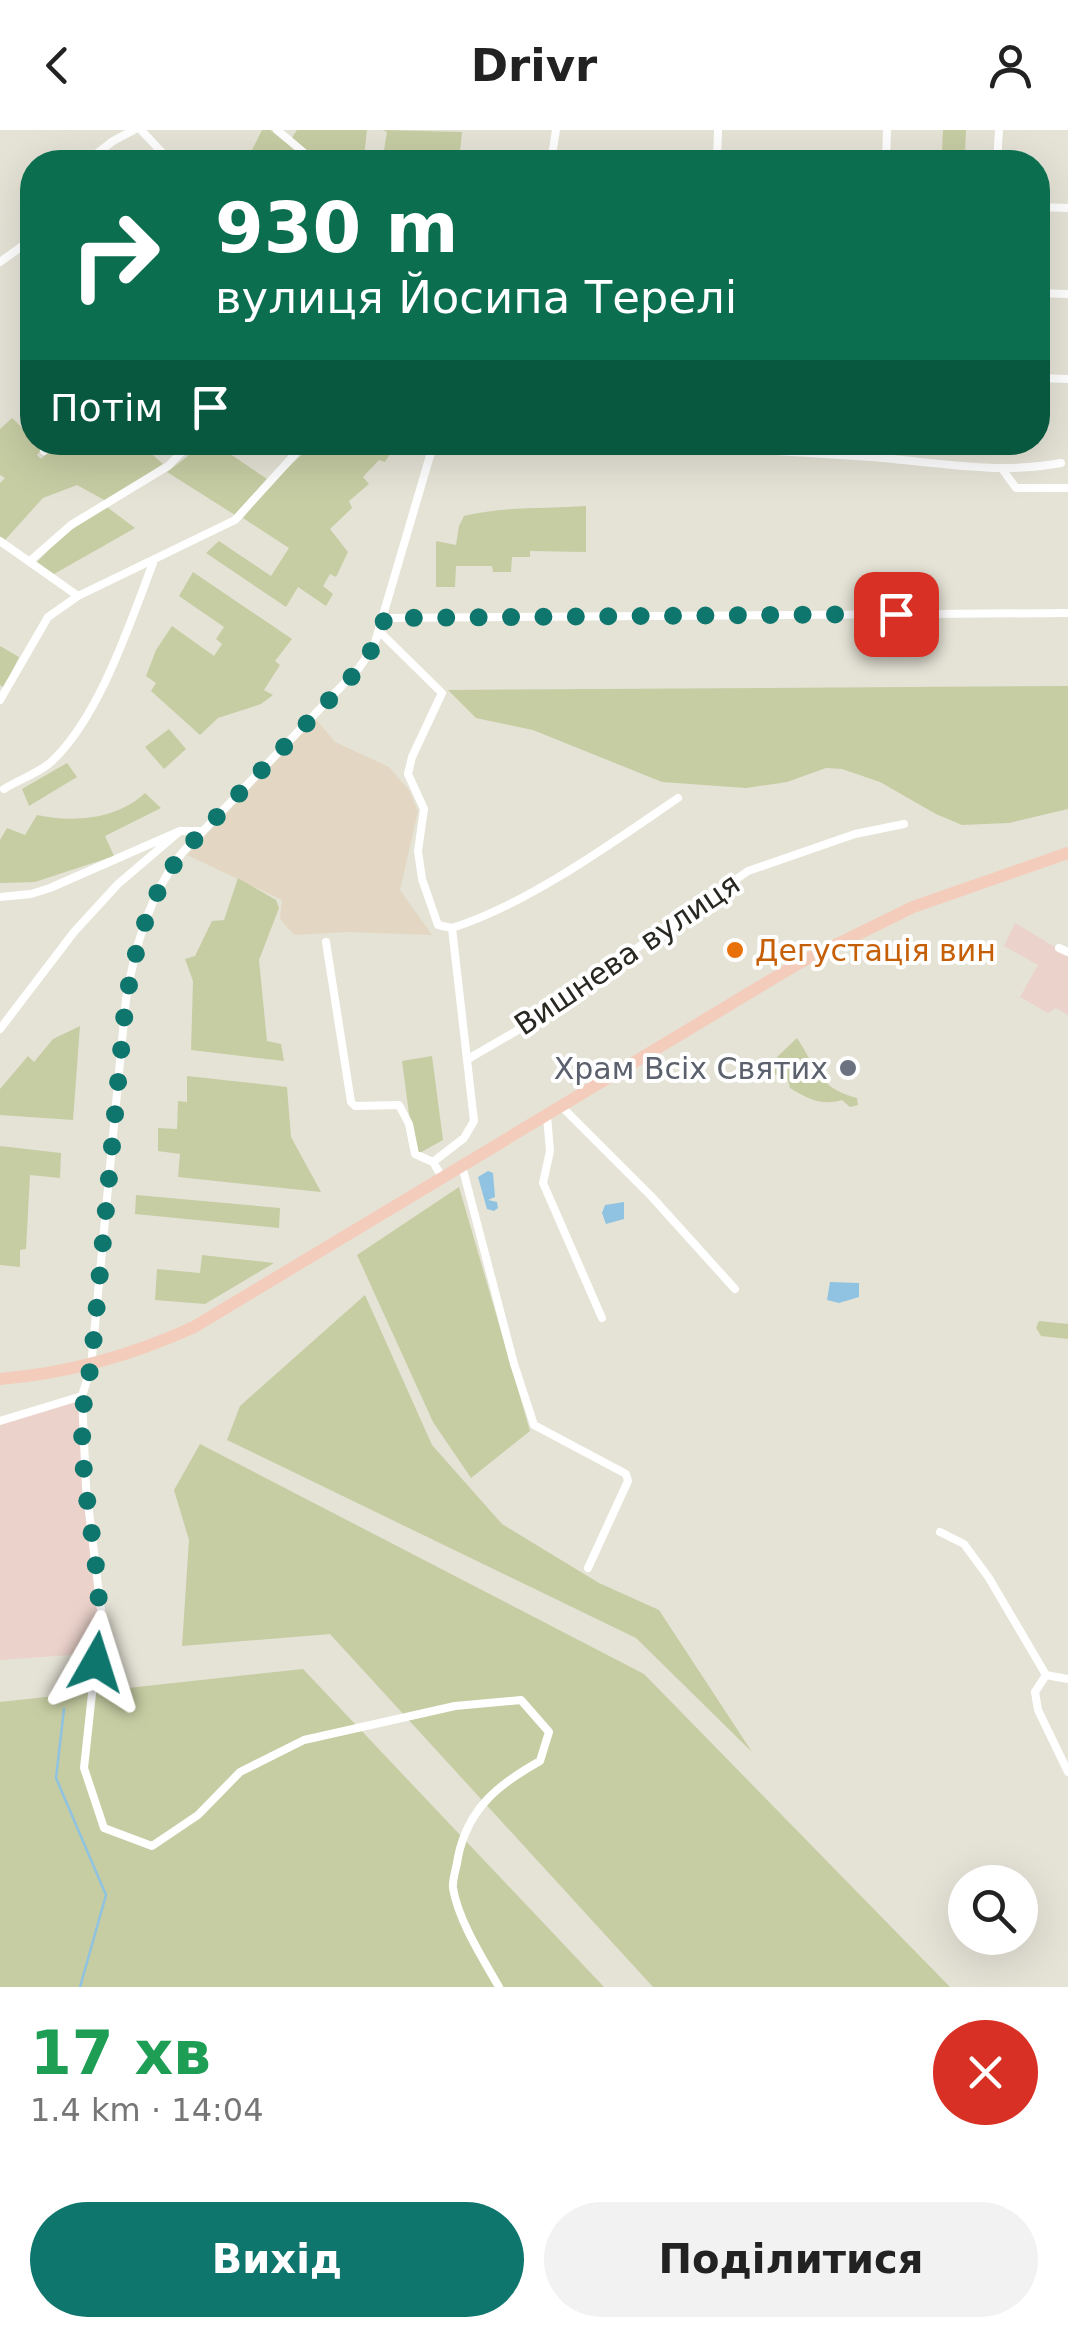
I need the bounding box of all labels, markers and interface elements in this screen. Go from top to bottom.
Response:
icon: back [30,38,85,93]
icon: person [983,38,1038,93]
text: Drivr [471,39,597,92]
text: 930 m [215,187,458,269]
icon: right [50,190,180,320]
text: вулиця Йосипа Терелі [215,271,737,324]
icon: arrive [183,380,238,435]
text: Потім [50,386,163,430]
pin [854,572,939,657]
icon: arrive [869,587,924,642]
street label: Вишнева вулиця [508,866,746,1042]
place label: Дегустація вин [755,933,996,968]
marker: Дегустація вин [724,939,746,961]
place label: Храм Всіх Святих [554,1051,828,1086]
marker: Храм Всіх Святих [837,1057,859,1079]
position arrow [44,1610,148,1714]
map controls [948,1865,1038,1955]
button: search [948,1865,1038,1955]
text: 17 хв [30,2018,211,2088]
button: close [933,2020,1038,2125]
text: 1.4 km · 14:04 [30,2091,264,2129]
button: Вихід [30,2202,524,2317]
button: Поділитися [544,2202,1038,2317]

